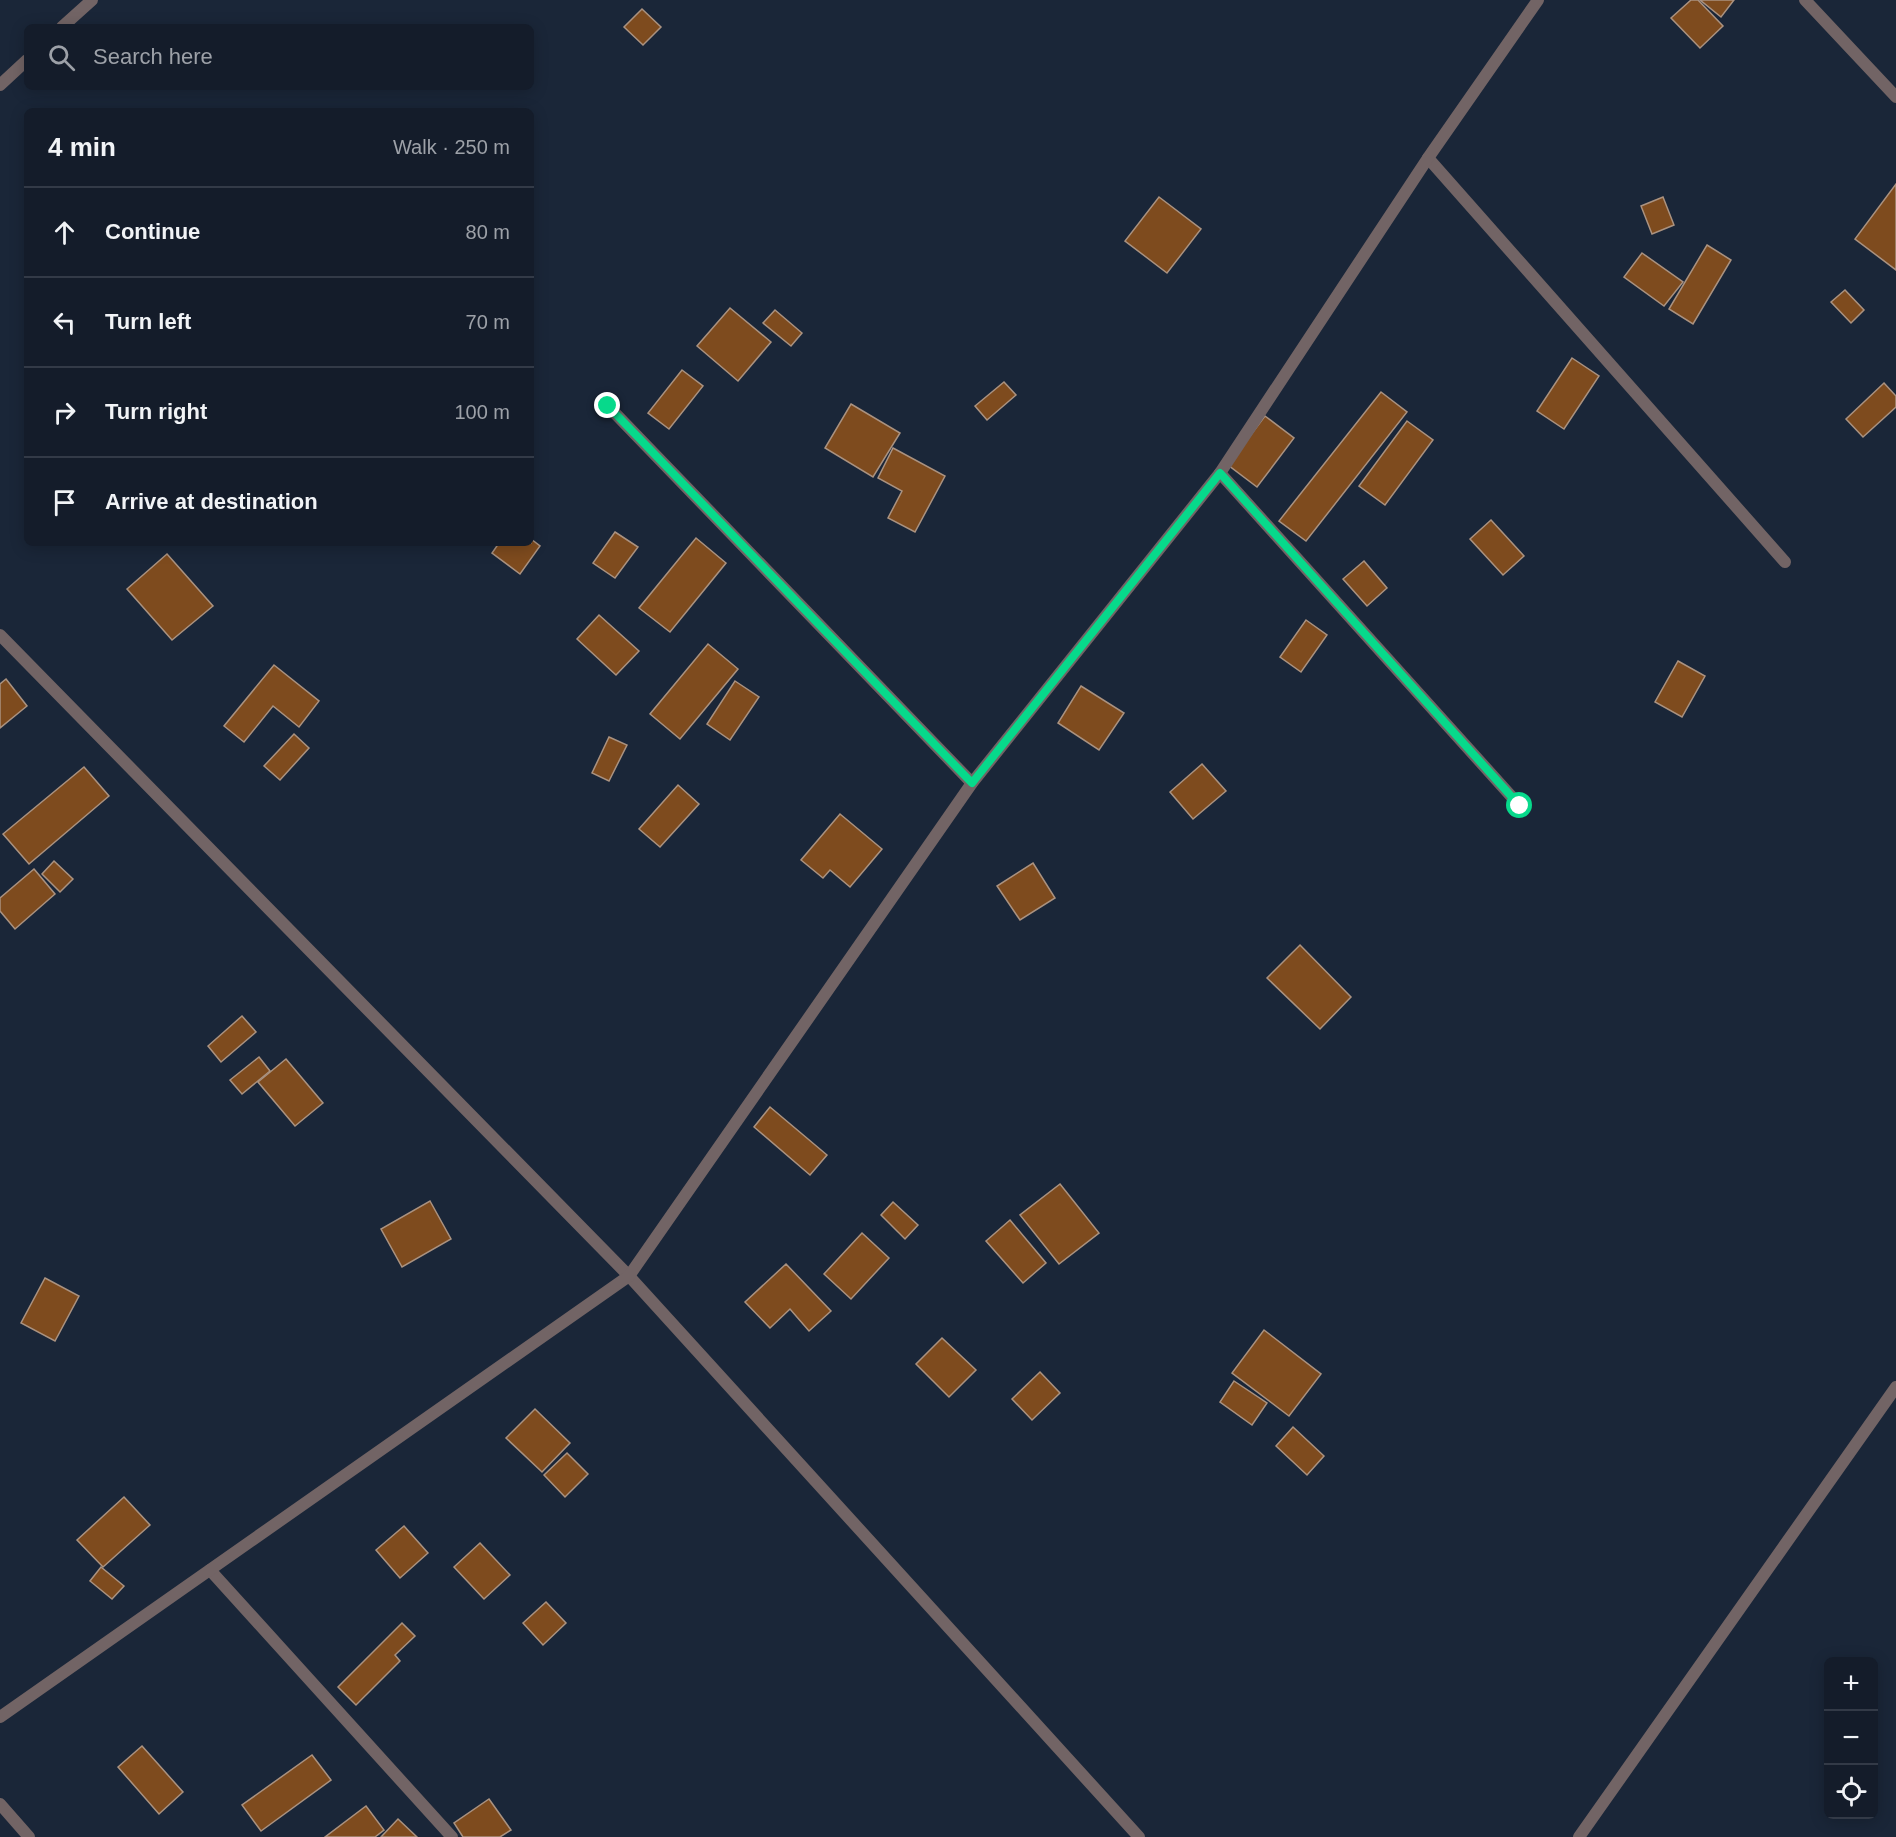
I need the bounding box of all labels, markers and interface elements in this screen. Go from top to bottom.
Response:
search box [24,24,534,90]
icon: search [45,41,78,74]
text: Search here [93,44,213,69]
text: 4 min [48,132,116,162]
text: Walk · 250 m [393,136,510,158]
icon: ahead [48,216,81,249]
text: Continue [105,219,200,244]
text: 80 m [466,221,510,243]
icon: left [48,306,81,339]
text: Turn left [105,309,191,334]
text: 70 m [466,311,510,333]
route end [594,392,620,418]
icon: right [48,396,81,429]
text: Turn right [105,399,207,424]
text: 100 m [454,401,510,423]
icon: arrive [48,486,81,519]
text: Arrive at destination [105,489,318,514]
route start [1506,792,1532,818]
map controls [1824,1657,1878,1819]
button: + [1824,1657,1878,1711]
button: − [1824,1711,1878,1765]
button: locate [1824,1765,1878,1819]

